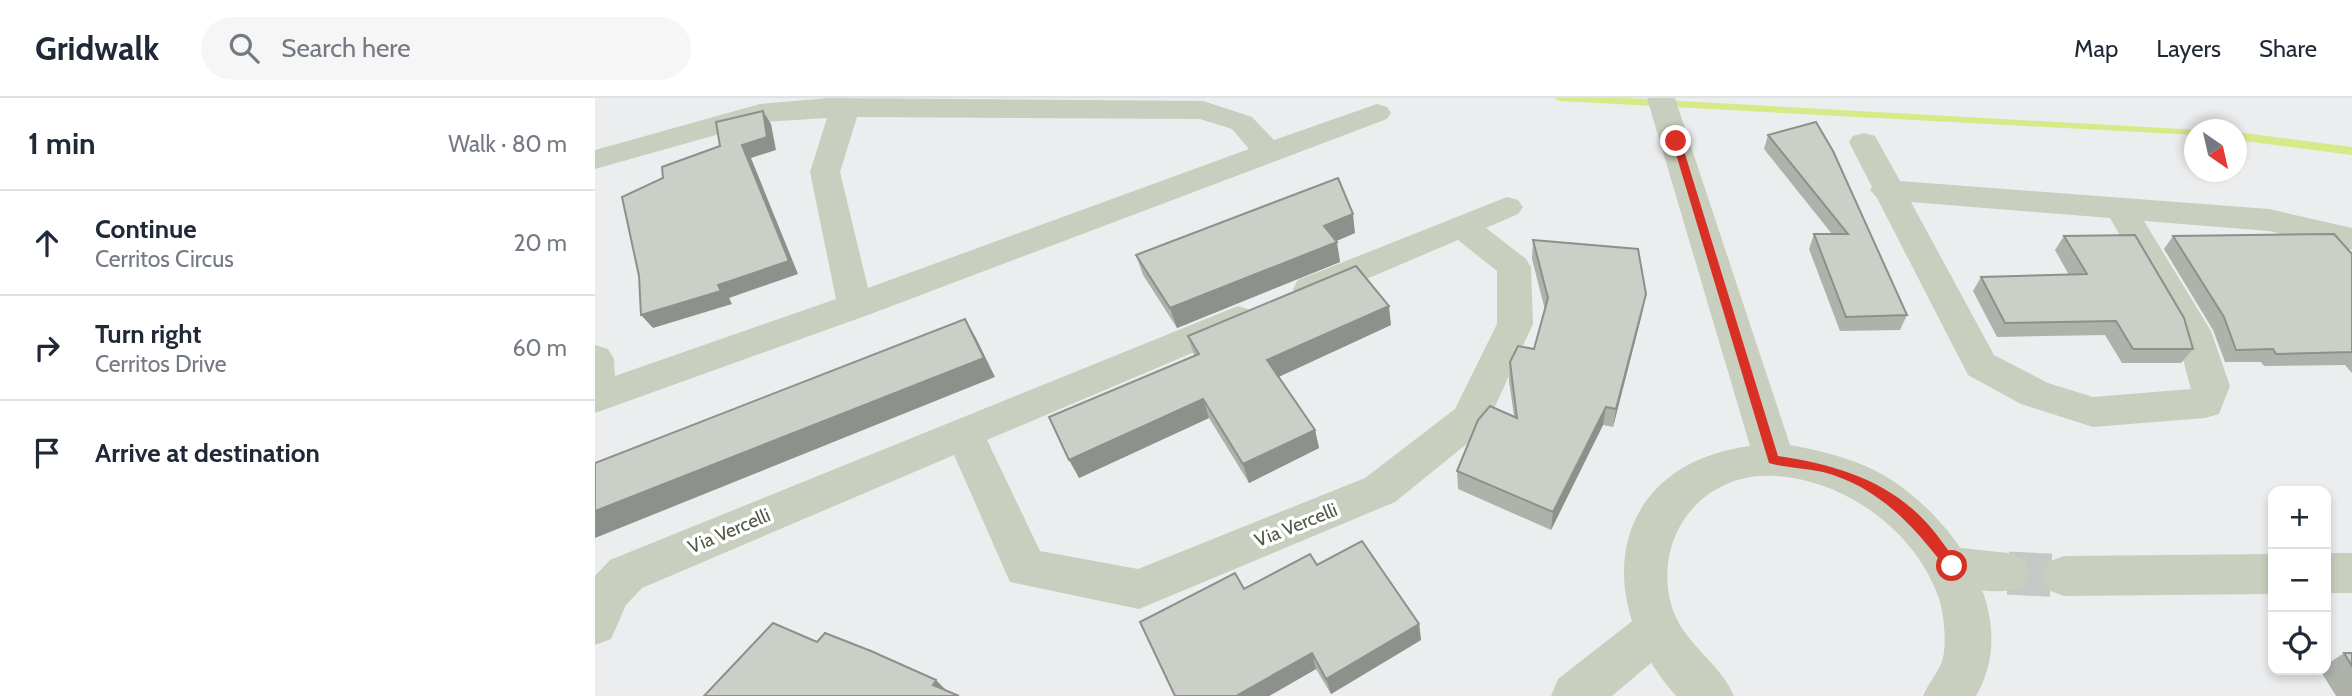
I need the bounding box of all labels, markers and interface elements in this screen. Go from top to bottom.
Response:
search box [201,17,691,80]
text: Gridwalk [35,28,159,68]
icon: search [225,29,263,67]
text: Search here [281,32,410,64]
text: Map [2074,34,2118,63]
text: Layers [2156,34,2221,63]
text: Share [2259,34,2317,63]
north arrow [2184,119,2247,182]
text: 1 min [28,125,96,162]
route end [1660,125,1691,156]
text: Walk · 80 m [448,130,567,158]
text: Continue [95,213,197,245]
icon: ahead [28,224,66,262]
text: 20 m [514,229,567,257]
text: Cerritos Circus [95,245,234,273]
text: Turn right [95,318,201,350]
icon: right [28,329,66,367]
text: 60 m [513,334,567,362]
text: Cerritos Drive [95,350,227,378]
icon: arrive [28,434,66,472]
text: Arrive at destination [95,437,320,469]
map controls [2268,486,2331,675]
button: + [2268,486,2331,549]
street label: Via Vercelli [1251,498,1341,552]
street label: Via Vercelli [684,503,774,559]
button: − [2268,549,2331,612]
route start [1936,550,1967,581]
button: locate [2268,612,2331,675]

